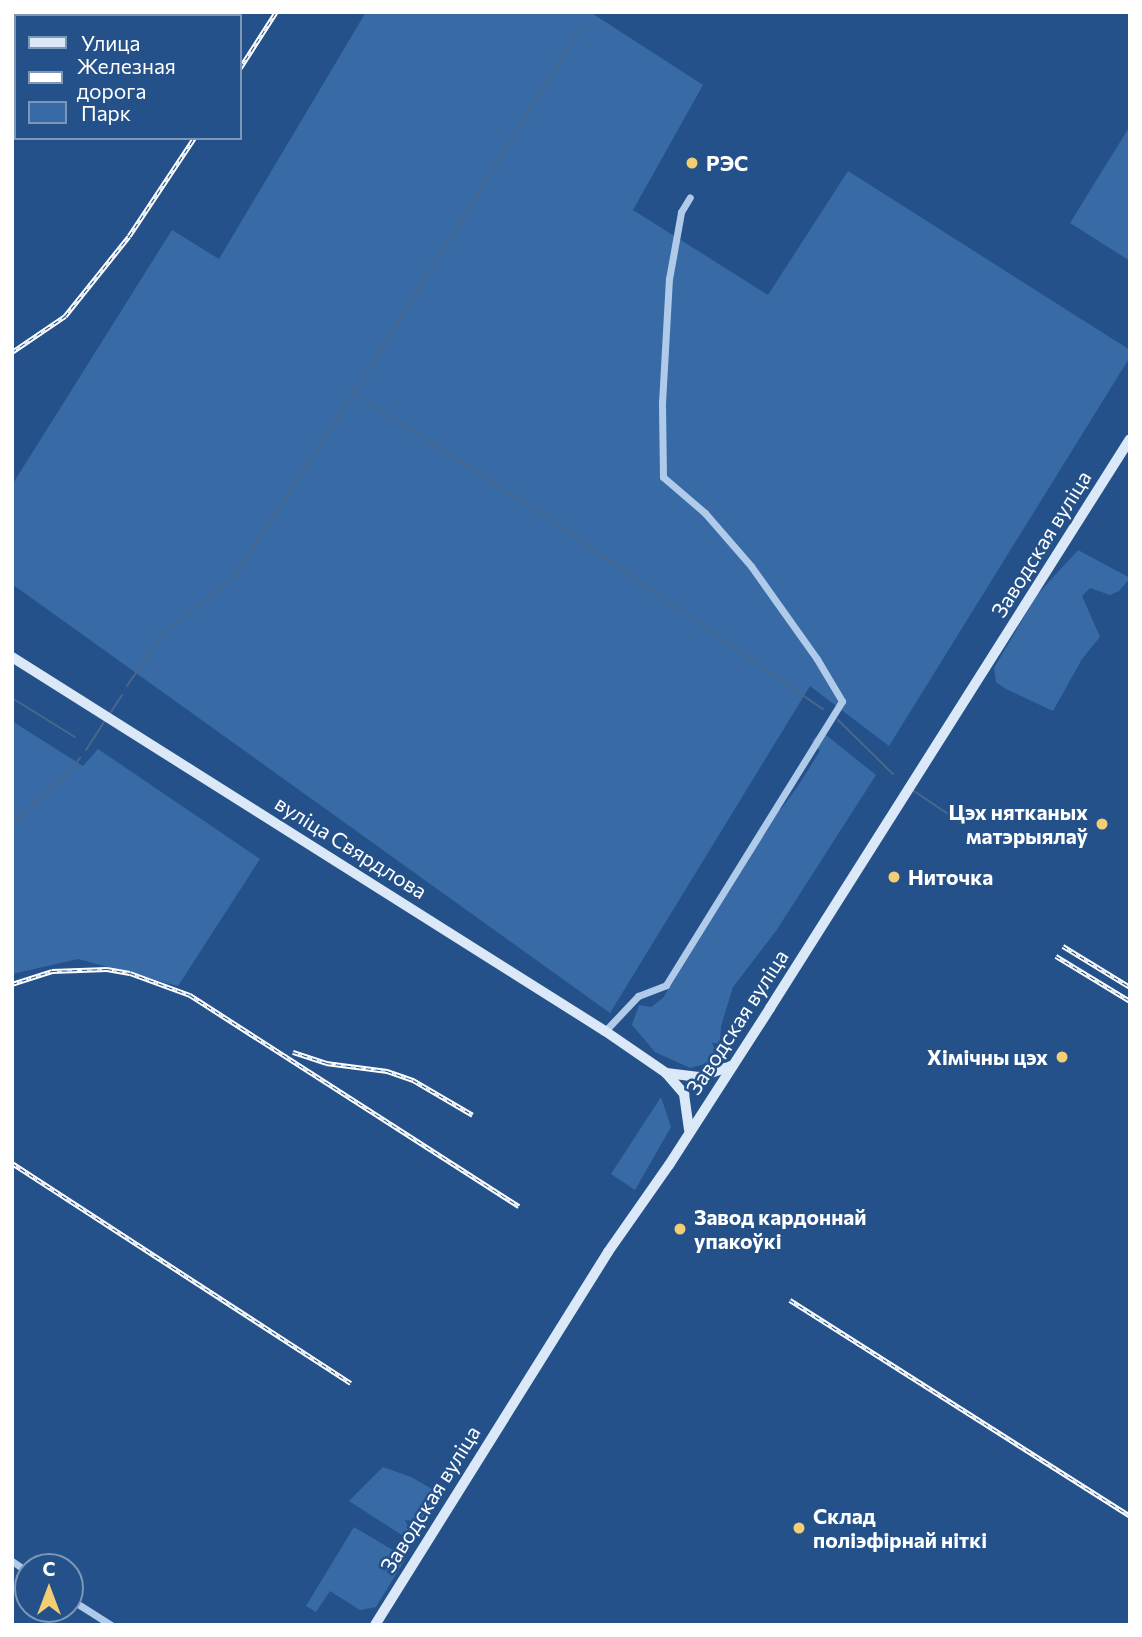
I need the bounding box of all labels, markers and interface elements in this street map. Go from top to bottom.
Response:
legend [14,14,242,140]
text: Улица [81,30,140,55]
text: Железная дорога [77,53,176,103]
text: Парк [81,100,131,125]
place label: РЭС [706,150,748,176]
marker: РЭС [684,155,700,171]
street label: Заводская вуліца [986,466,1096,622]
street label: вуліца Свярдлова [270,790,432,904]
place label: Цэх нятканых матэрыялаў [949,799,1088,849]
marker: Цэх нятканых матэрыялаў [1094,816,1110,832]
place label: Ниточка [908,864,993,890]
marker: Ниточка [886,869,902,885]
street label: Заводская вуліца [681,945,793,1099]
place label: Хімічны цэх [927,1044,1048,1070]
marker: Хімічны цэх [1054,1049,1070,1065]
place label: Завод кардоннай упакоўкі [694,1204,866,1254]
marker: Завод кардоннай упакоўкі [672,1221,688,1237]
street label: Заводская вуліца [375,1421,485,1577]
place label: Склад поліэфірнай ніткі [813,1503,987,1553]
marker: Склад поліэфірнай ніткі [791,1520,807,1536]
north arrow [14,1553,84,1623]
text: С [43,1557,56,1580]

